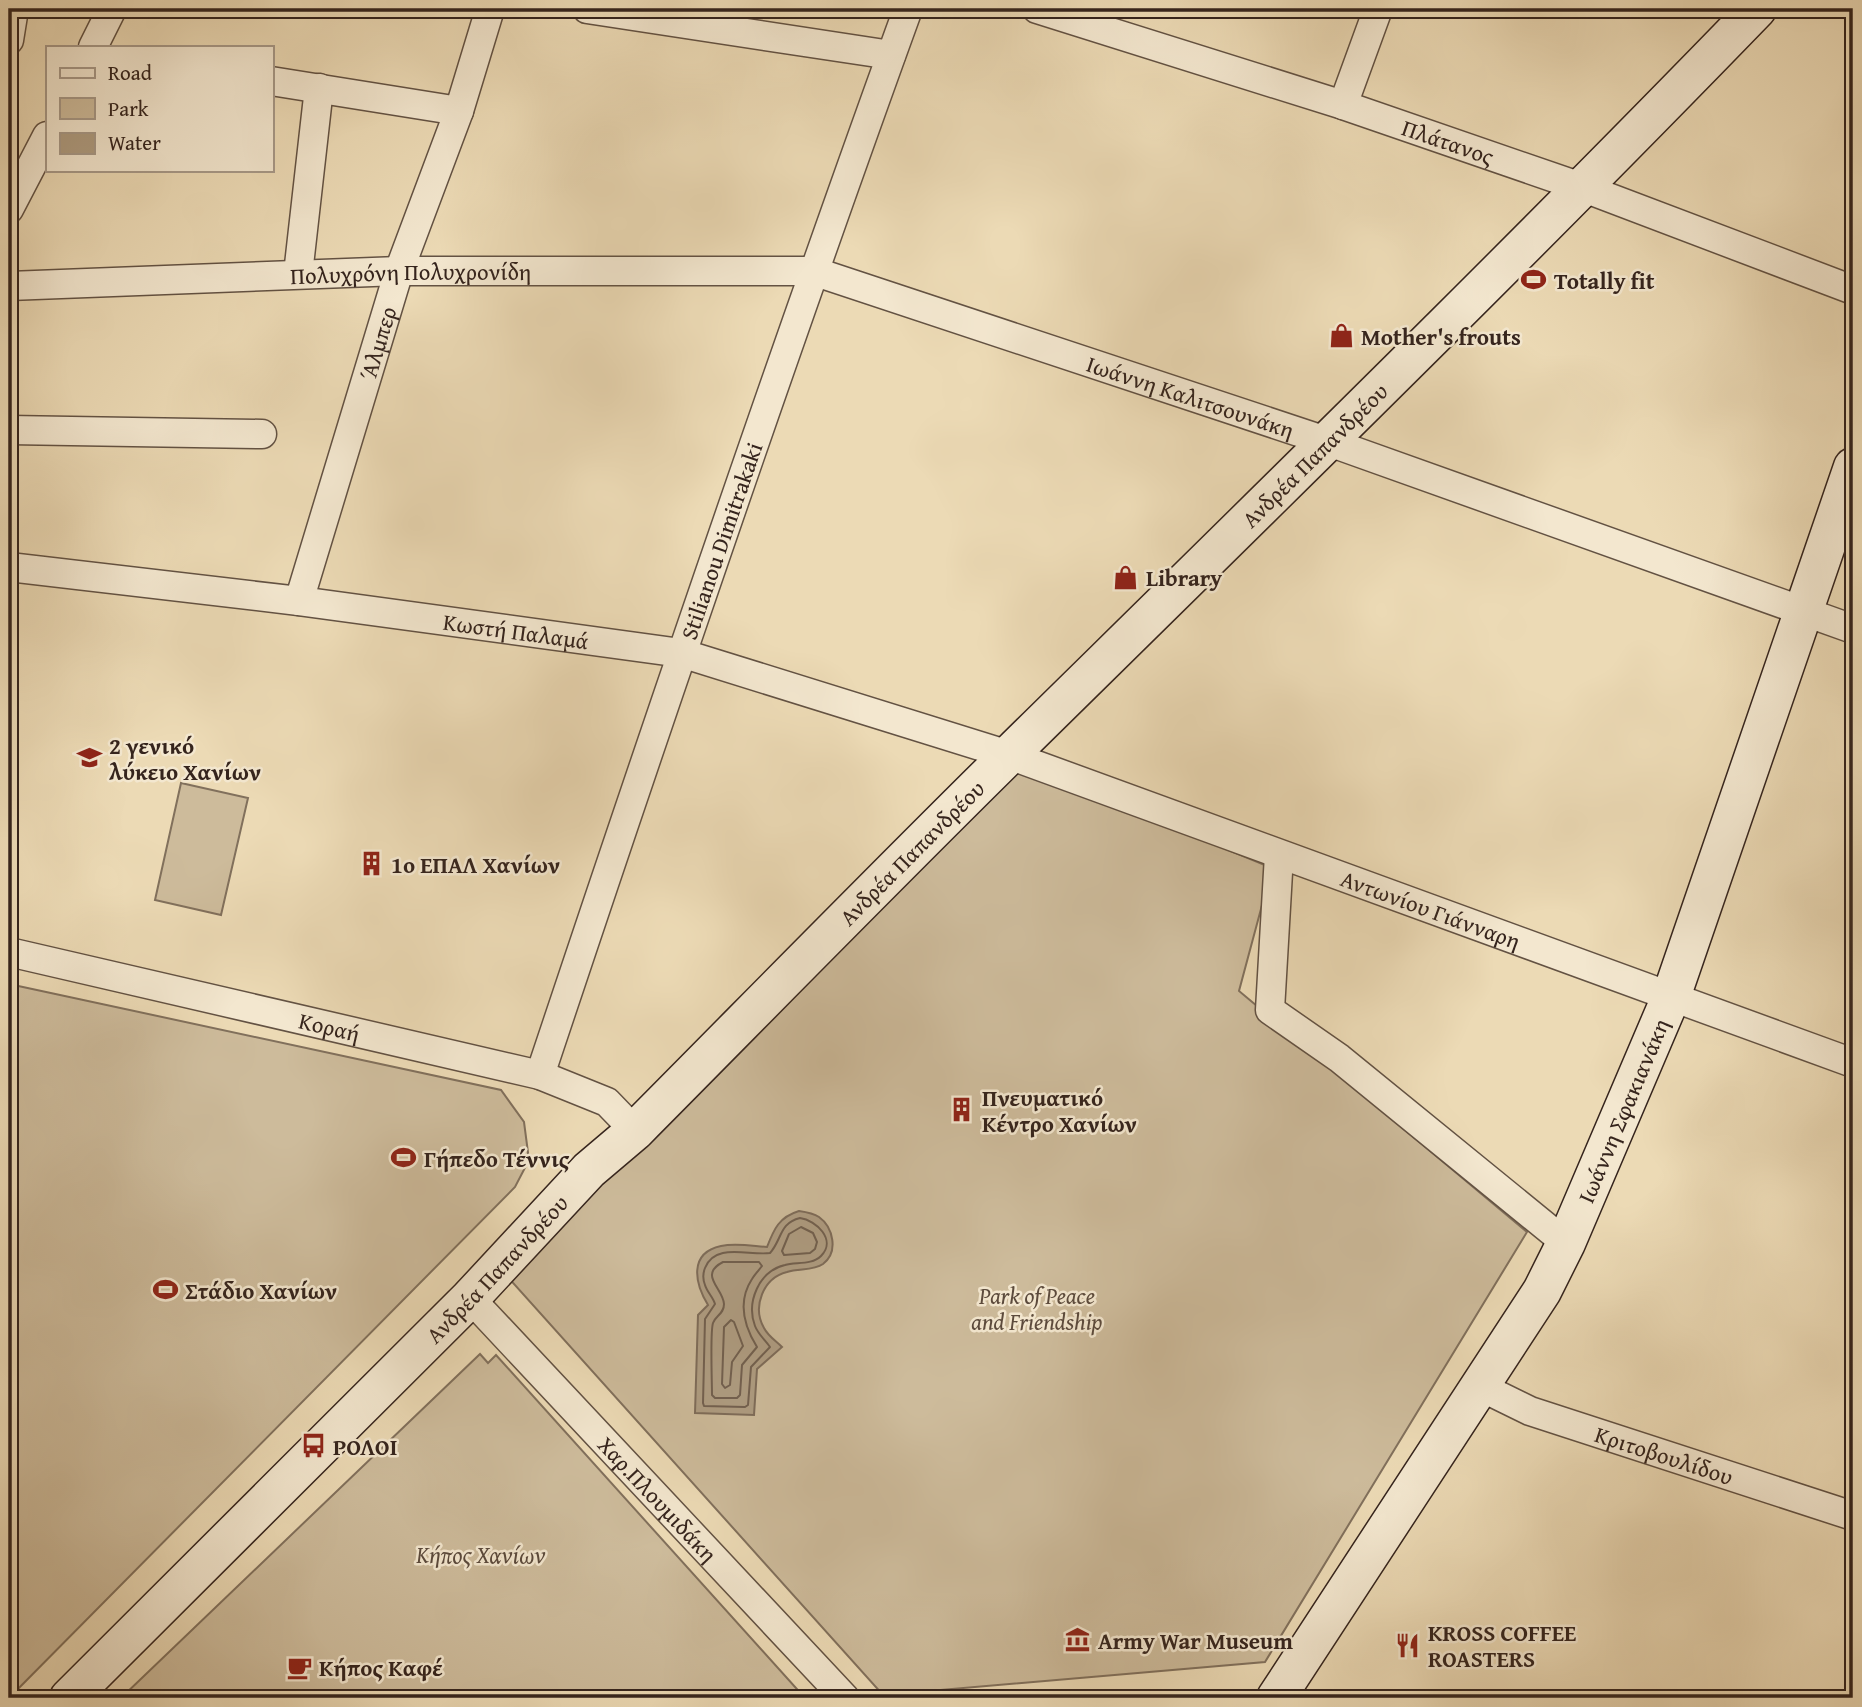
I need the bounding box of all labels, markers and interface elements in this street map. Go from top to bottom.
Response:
legend [46,46,273,172]
text: Road [108,57,153,88]
text: Park [108,93,149,124]
street label: Πλάτανος [1398,110,1499,172]
text: Water [108,127,161,158]
street label: Πολυχρόνη Πολυχρονίδη [290,255,531,292]
place label: Totally fit [1554,264,1655,297]
sports icon: Totally fit [1520,266,1548,294]
street label: Άλμπερ [351,302,404,383]
place label: Mother's frouts [1361,320,1521,353]
shop icon: Mother's frouts [1327,322,1355,350]
street label: Ιωάννη Καλιτσουνάκη [1082,346,1299,446]
street label: Ανδρέα Παπανδρέου [1234,375,1395,534]
street label: Stilianou Dimitrakaki [671,438,770,644]
place label: Library [1146,561,1222,594]
shop icon: Library [1112,563,1140,591]
street label: Κωστή Παλαμά [441,604,591,657]
place label: 2 γενικό λύκειο Χανίων [109,729,261,788]
school or university icon: 2 γενικό λύκειο Χανίων [75,744,103,772]
street label: Ανδρέα Παπανδρέου [831,772,992,932]
place label: 1ο ΕΠΑΛ Χανίων [391,848,560,881]
building icon: 1ο ΕΠΑΛ Χανίων [357,850,385,878]
street label: Αντωνίου Γιάνναρη [1336,861,1525,957]
street label: Κοραή [296,1003,363,1049]
street label: Ιωάννη Σφακιανάκη [1569,1013,1677,1208]
place label: Πνευματικό Κέντρο Χανίων [982,1081,1137,1140]
building icon: Πνευματικό Κέντρο Χανίων [948,1096,976,1124]
place label: Γήπεδο Τέννις [424,1142,570,1175]
sports icon: Γήπεδο Τέννις [390,1144,418,1172]
street label: Ανδρέα Παπανδρέου [418,1187,575,1350]
place label: Στάδιο Χανίων [185,1274,337,1307]
sports icon: Στάδιο Χανίων [151,1276,179,1304]
park label: Park of Peace and Friendship [971,1279,1103,1338]
street label: Κριτοβουλίδου [1591,1417,1738,1493]
street label: Χαρ.Πλουμιδάκη [591,1428,726,1569]
place label: ΡΟΛΟΙ [333,1430,397,1463]
bus stop icon: ΡΟΛΟΙ [299,1432,327,1460]
park label: Κήπος Χανίων [415,1538,546,1571]
place label: KROSS COFFEE ROASTERS [1428,1616,1576,1675]
place label: Army War Museum [1098,1624,1293,1657]
museum icon: Army War Museum [1064,1626,1092,1654]
restaurant icon: KROSS COFFEE ROASTERS [1394,1631,1422,1659]
place label: Κήπος Καφέ [319,1651,443,1684]
cafe icon: Κήπος Καφέ [285,1653,313,1681]

